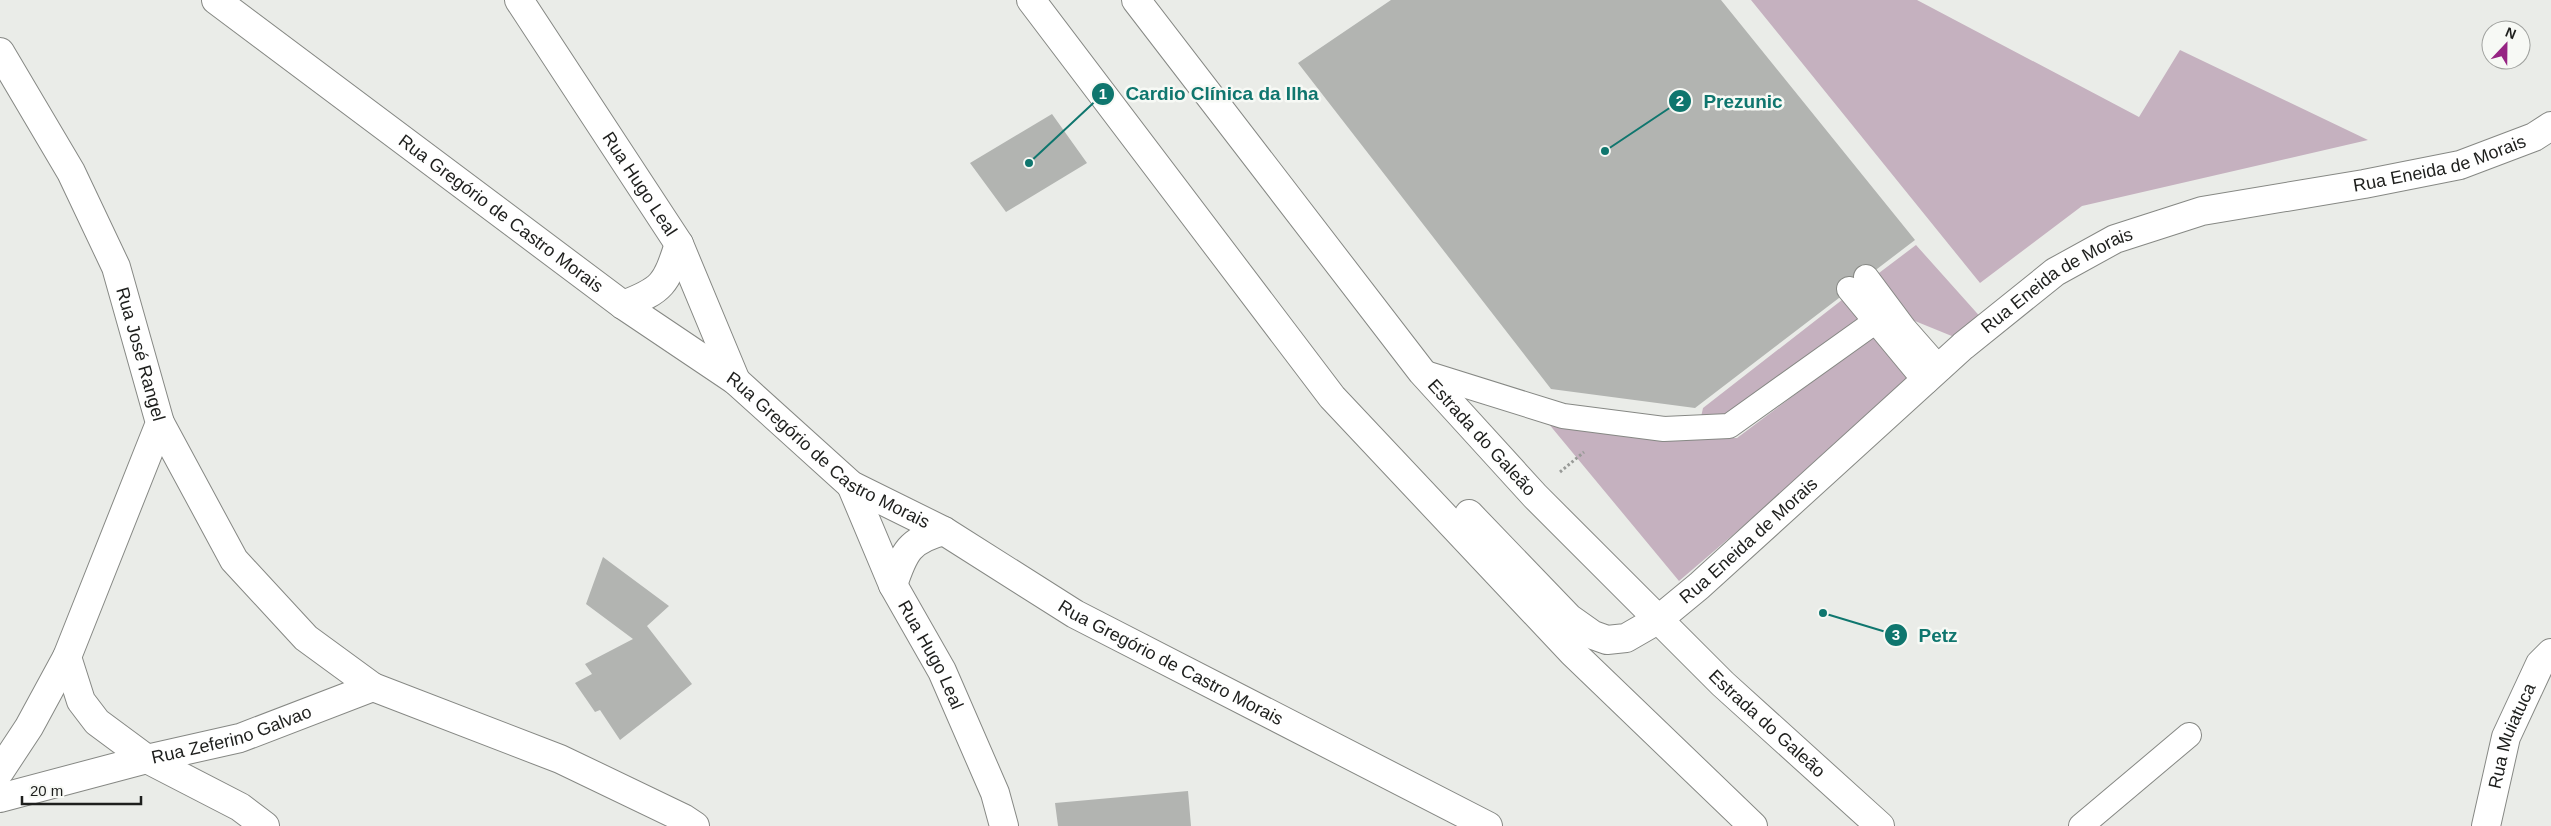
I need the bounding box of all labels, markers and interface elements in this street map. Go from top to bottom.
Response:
north arrow [2481,20,2531,70]
text: N [2503,24,2519,42]
callout: Cardio Clínica da Ilha [1090,77,1328,111]
text: Cardio Clínica da Ilha [1125,83,1319,104]
callout: Prezunic [1668,84,1792,118]
text: 1 [1099,85,1107,102]
text: Prezunic [1703,91,1783,112]
text: 2 [1676,92,1684,109]
street label: Rua Hugo Leal [598,128,681,240]
street label: Rua Gregório de Castro Morais [395,130,607,297]
street label: Rua Eneida de Morais [2352,131,2528,196]
street label: Rua Eneida de Morais [1977,224,2135,337]
street label: Rua José Rangel [112,285,169,423]
street label: Rua Gregório de Castro Morais [723,368,933,532]
street label: Estrada do Galeão [1424,375,1540,500]
street label: Rua Eneida de Morais [1676,473,1821,608]
street label: Rua Gregório de Castro Morais [1055,596,1286,729]
street label: Rua Hugo Leal [894,597,967,712]
callout: Petz [1884,618,1968,652]
text: Petz [1918,625,1958,646]
text: 3 [1892,626,1900,643]
street label: Estrada do Galeão [1705,666,1829,781]
street label: Rua Muiatuca [2485,679,2540,791]
street label: Rua Zeferino Galvao [149,702,314,768]
scale bar [22,774,141,806]
text: 20 m [30,782,63,799]

